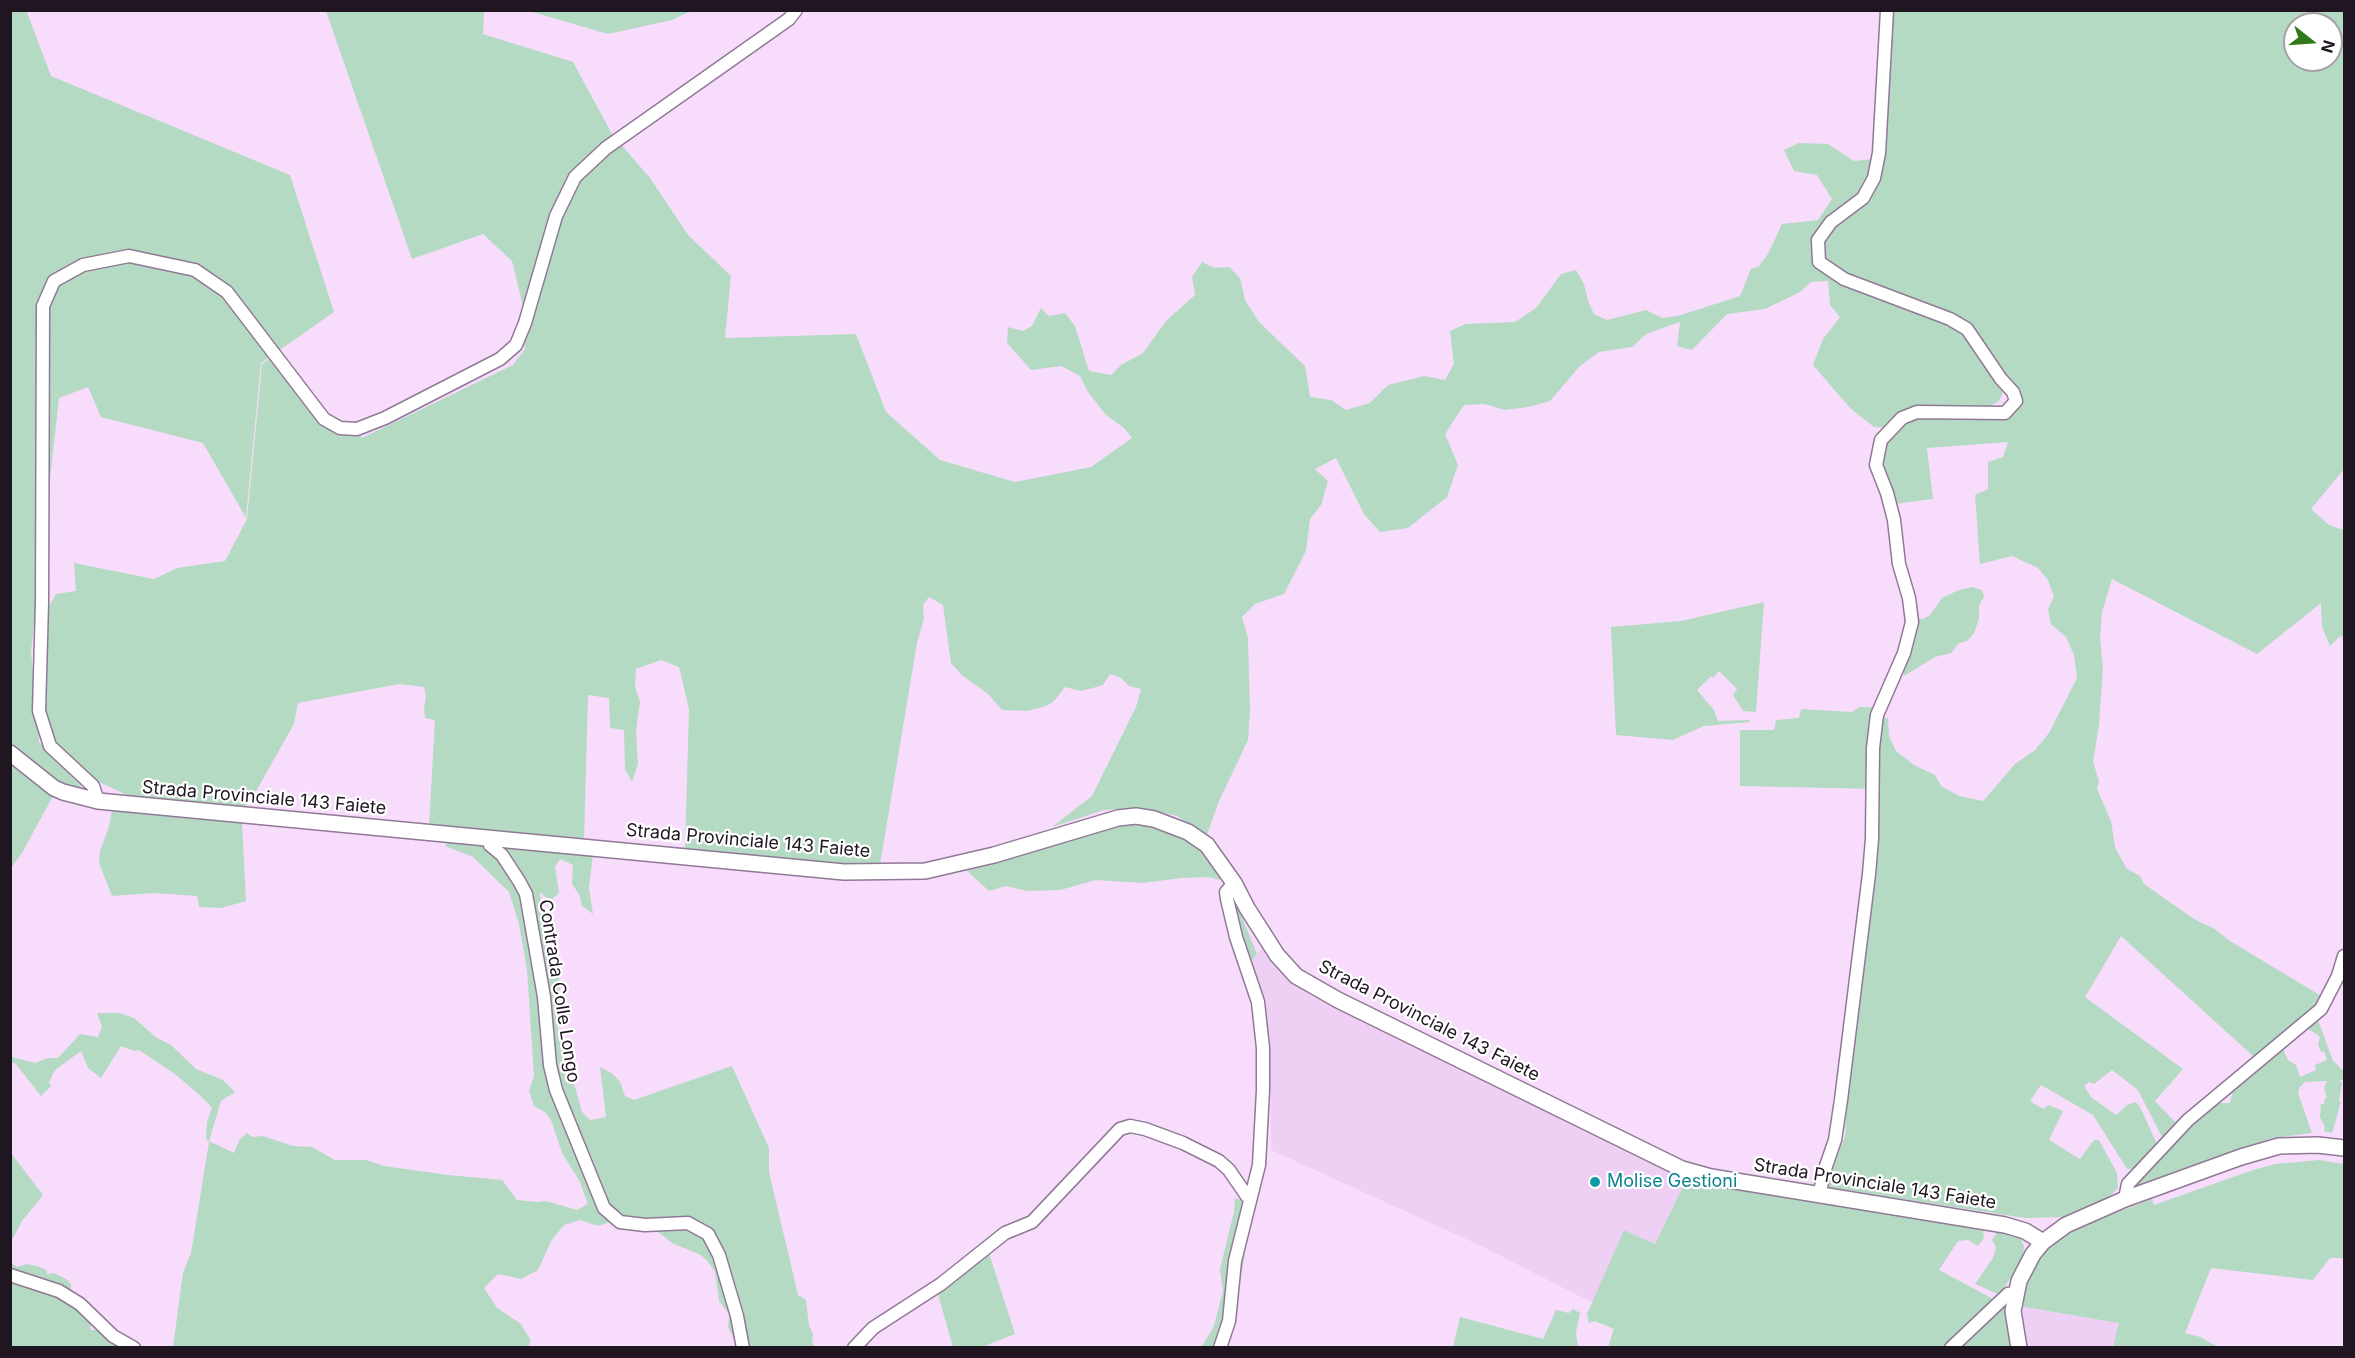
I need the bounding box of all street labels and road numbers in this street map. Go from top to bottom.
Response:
street label: Strada Provinciale 143 Faiete [141,777,387,819]
street label: Strada Provinciale 143 Faiete [625,820,871,862]
street label: Contrada Colle Longo [534,898,584,1084]
street label: Strada Provinciale 143 Faiete [1315,956,1543,1086]
street label: Strada Provinciale 143 Faiete [1752,1154,1998,1214]

